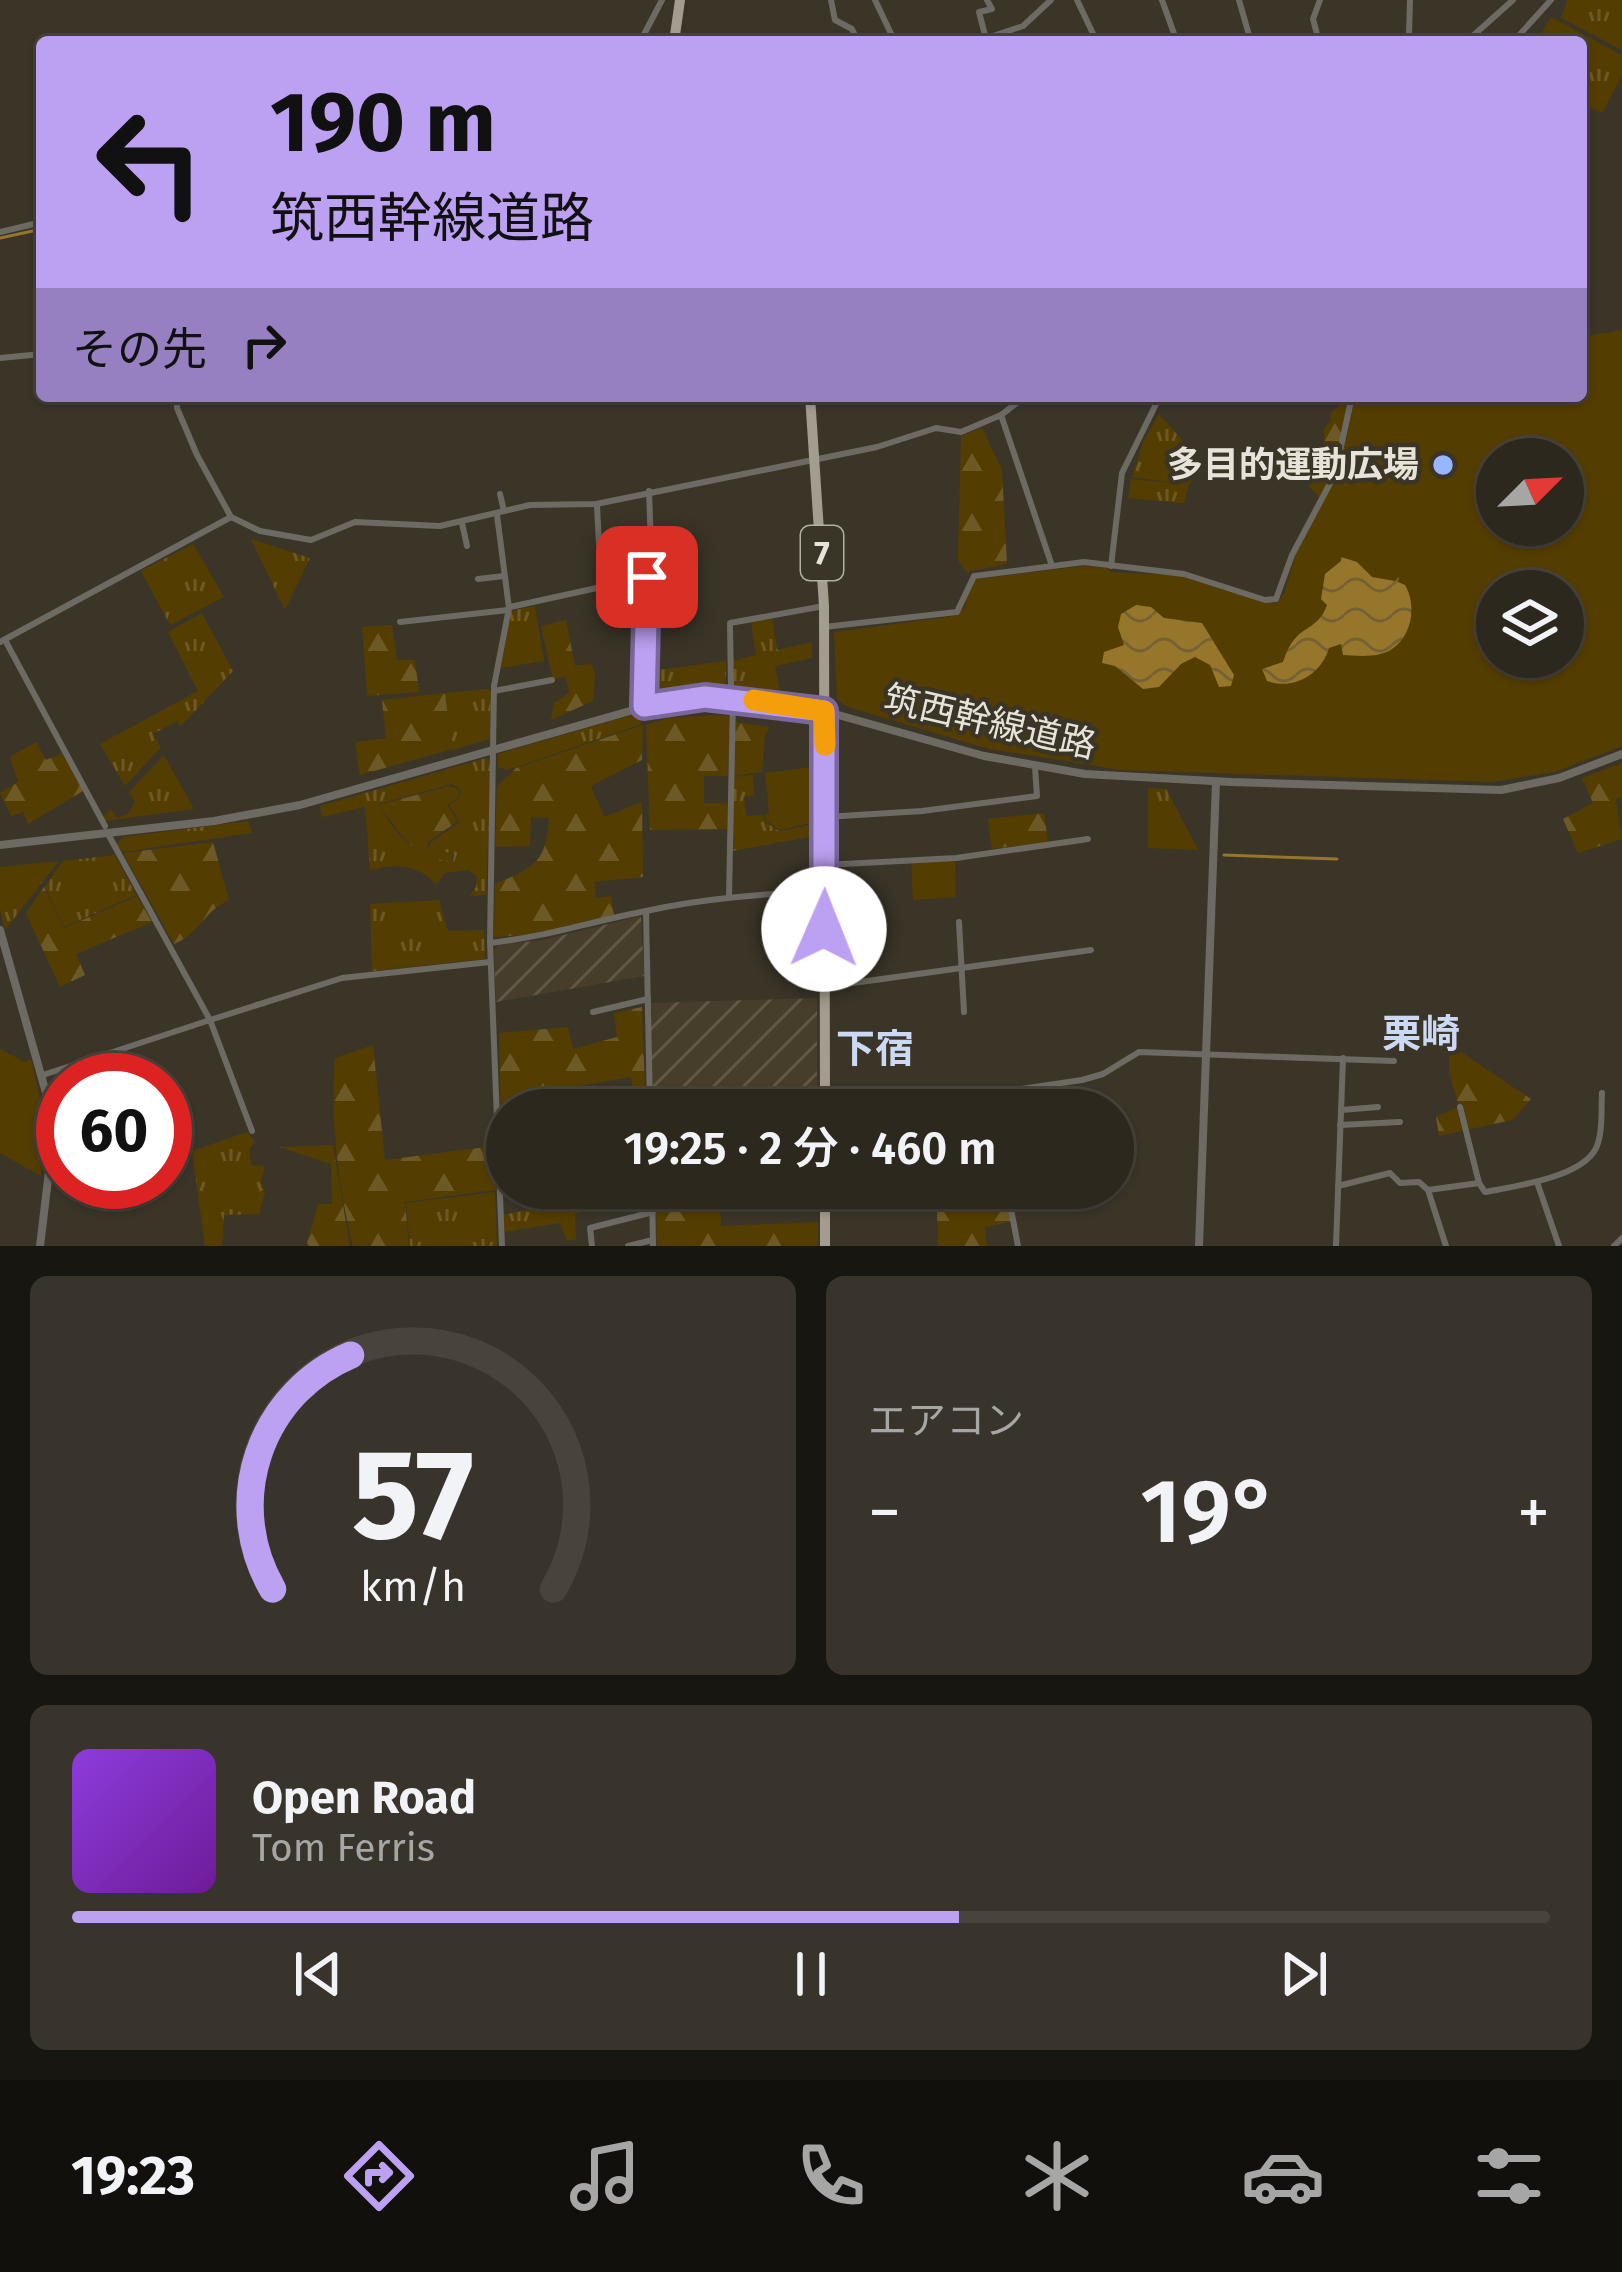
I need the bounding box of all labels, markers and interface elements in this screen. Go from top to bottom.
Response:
text: 190 m [270,72,496,173]
icon: left [72,84,228,240]
text: 筑西幹線道路 [270,187,594,251]
icon: right [231,312,297,378]
text: その先 [72,323,207,377]
north arrow [1476,438,1584,546]
map controls [1476,438,1584,678]
place label: 多目的運動広場 [1167,443,1419,487]
marker: 多目的運動広場 [1430,452,1456,478]
pin [596,526,698,628]
road number: 7 [801,526,843,580]
icon: arrive [614,544,680,610]
button: layers [1476,570,1584,678]
street label: 筑西幹線道路 [880,676,1100,768]
position arrow [761,866,887,992]
district label: 栗崎 [1382,1011,1460,1057]
district label: 下宿 [836,1026,914,1072]
speed limit sign: 60 [36,1053,192,1209]
text: 19:25 · 2 分 · 460 m [624,1122,996,1176]
text: エアコン [868,1398,1024,1444]
text: 57 [352,1421,474,1571]
text: 19° [1140,1458,1278,1566]
text: − [868,1473,901,1552]
text: + [1517,1473,1550,1552]
text: km/h [360,1560,466,1611]
text: Open Road [252,1771,476,1825]
text: Tom Ferris [252,1825,435,1871]
icon: previous [285,1941,351,2007]
icon: pause [778,1941,844,2007]
icon: next [1271,1941,1337,2007]
icon: directions [337,2134,421,2218]
icon: music [563,2134,647,2218]
icon: phone [789,2134,873,2218]
icon: climate [1015,2134,1099,2218]
icon: car [1241,2134,1325,2218]
icon: filters [1467,2134,1551,2218]
text: 19:23 [71,2144,195,2208]

